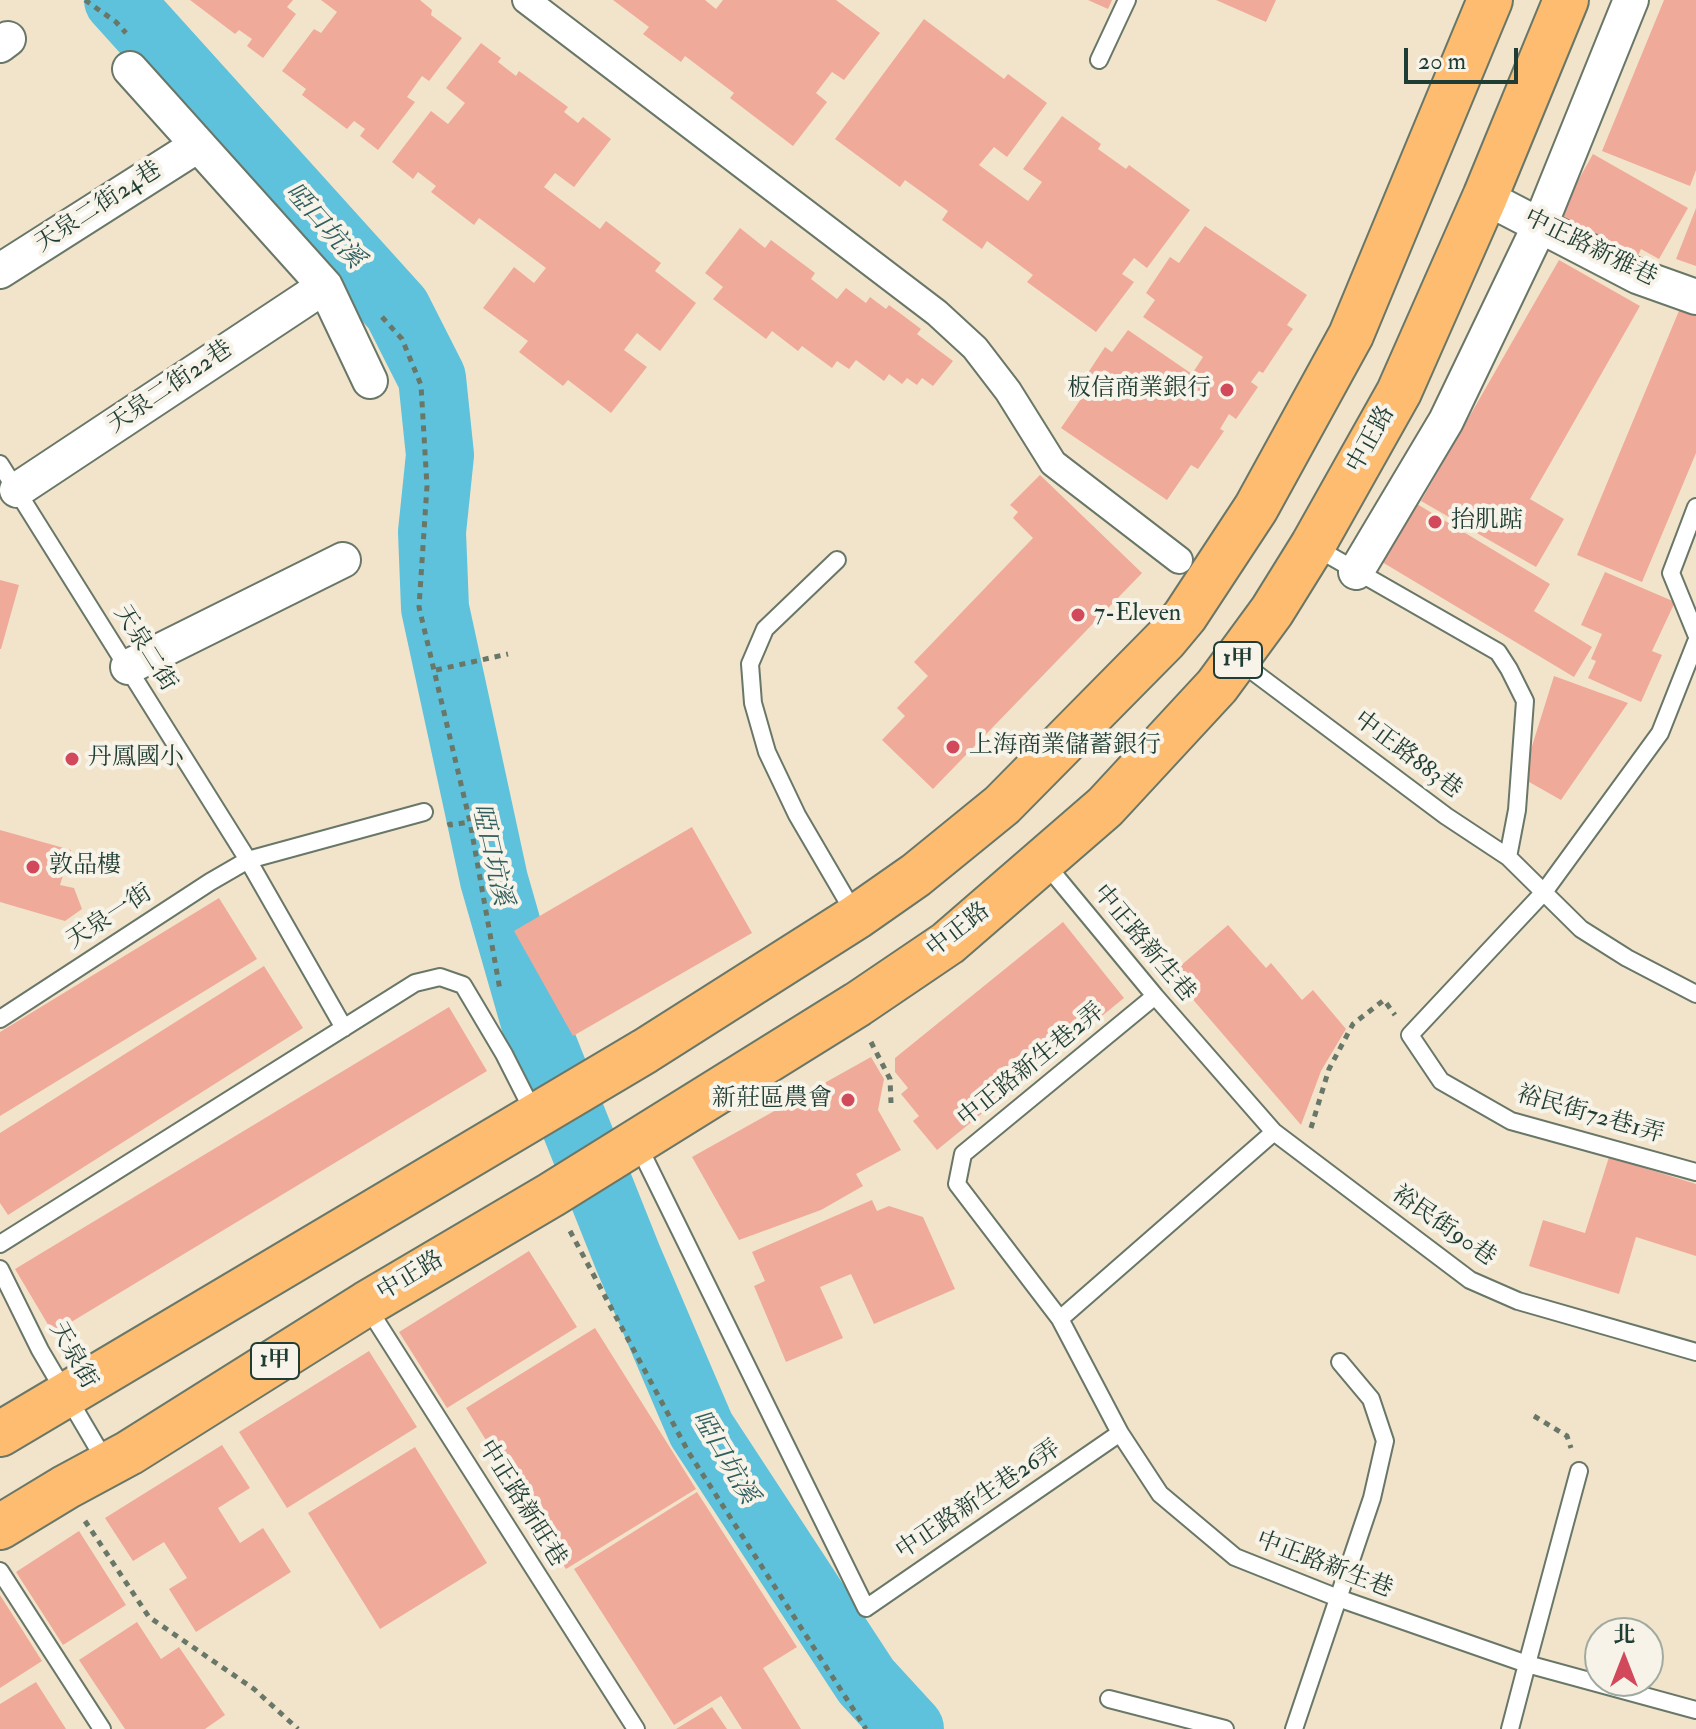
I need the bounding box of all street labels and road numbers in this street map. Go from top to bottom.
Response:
street label: 天泉二街24巷 [30,156,168,260]
street label: 中正路新雅巷 [1519,204,1661,294]
street label: 天泉二街22巷 [103,336,239,440]
street label: 中正路 [1342,402,1402,478]
street label: 天泉二街 [106,601,182,697]
road number: 1甲 [1214,642,1262,678]
street label: 中正路883巷 [1347,706,1467,806]
street label: 天泉一街 [62,880,158,956]
street label: 中正路新生巷 [1086,880,1200,1008]
street label: 中正路 [922,897,996,965]
street label: 中正路新生巷2弄 [953,998,1111,1134]
street label: 裕民街72巷1弄 [1513,1081,1667,1151]
street label: 裕民街90巷 [1385,1181,1501,1273]
street label: 中正路 [373,1246,449,1308]
street label: 天泉街 [42,1318,102,1394]
road number: 1甲 [251,1343,299,1379]
street label: 中正路新旺巷 [471,1435,571,1573]
street label: 中正路新生巷26弄 [891,1435,1067,1567]
street label: 中正路新生巷 [1252,1527,1396,1605]

